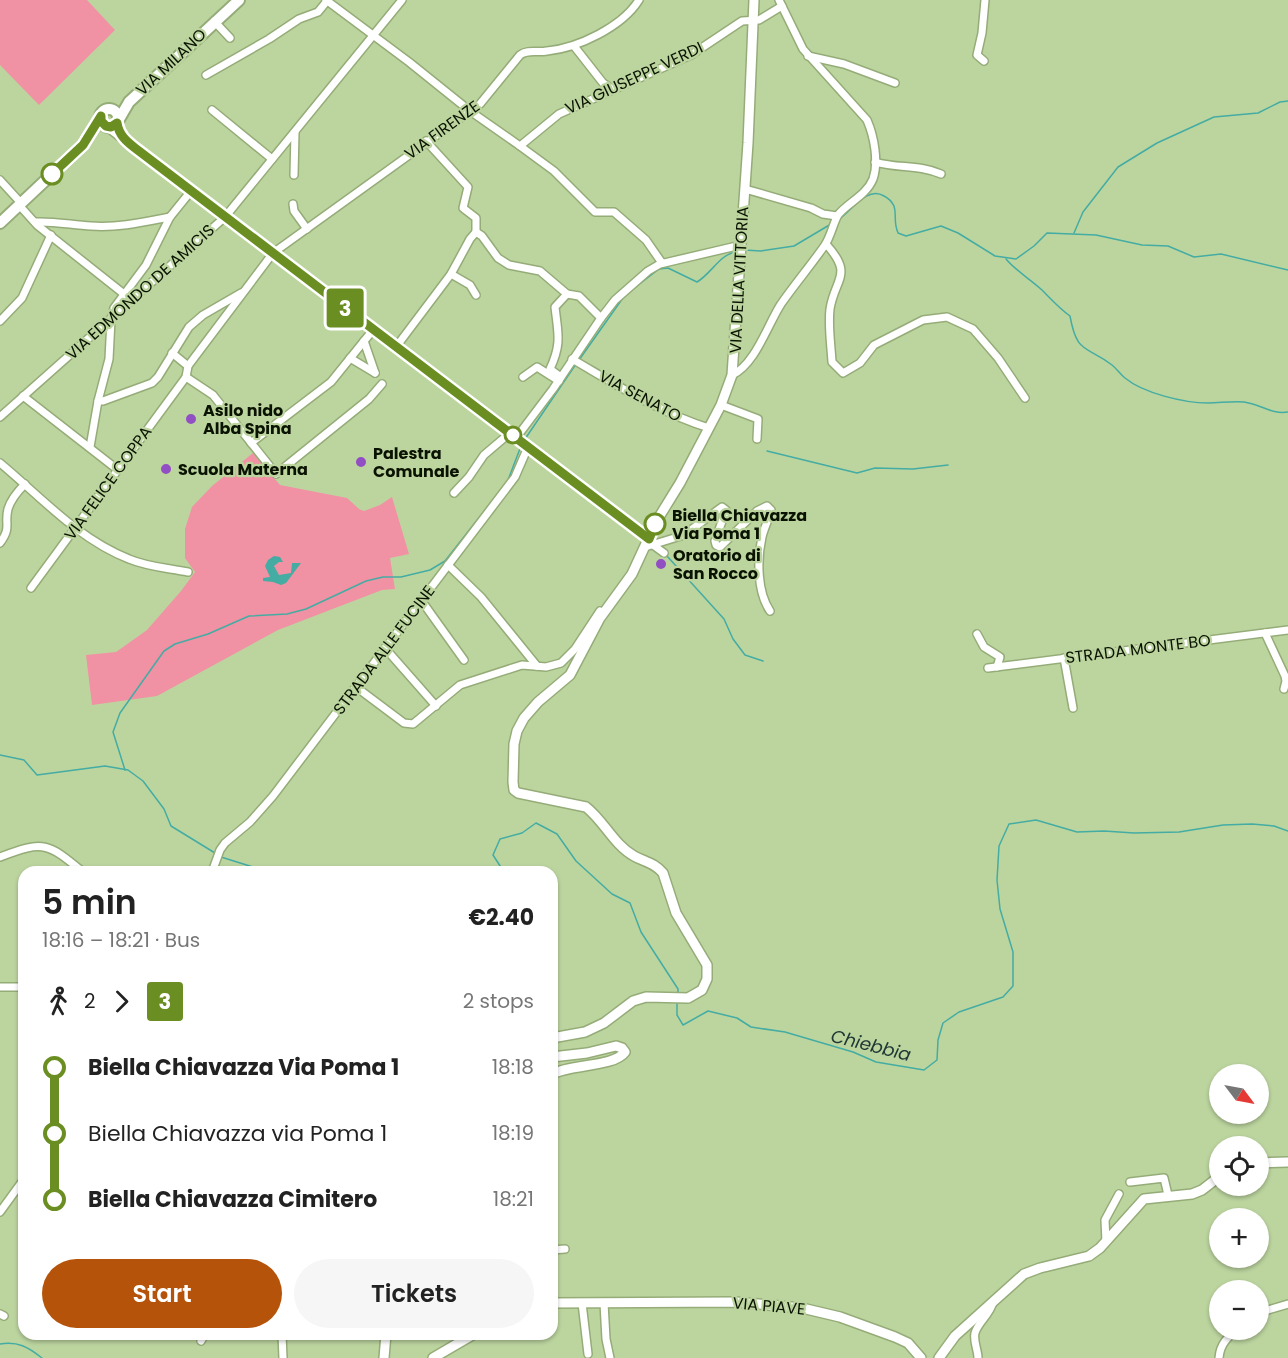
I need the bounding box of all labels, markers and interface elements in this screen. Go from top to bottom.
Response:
street label: VIA MILANO [131,23,211,101]
street label: VIA GIUSEPPE VERDI [561,36,707,120]
street label: VIA FIRENZE [400,95,484,165]
unlabelled marker [41,163,63,185]
street label: VIA DELLA VITTORIA [724,206,754,354]
street label: VIA EDMONDO DE AMICIS [61,219,219,365]
line badge: 3 [326,288,364,328]
text: 3 [339,294,351,323]
street label: VIA SENATO [595,365,685,427]
place label: Asilo nido Alba Spina [203,399,292,440]
marker: Asilo nido Alba Spina [184,412,198,426]
street label: VIA FELICE COPPA [59,421,157,545]
unlabelled marker [504,426,522,444]
place label: Palestra Comunale [373,442,459,483]
marker: Palestra Comunale [354,455,368,469]
place label: Scuola Materna [178,458,308,481]
marker: Scuola Materna [159,462,173,476]
place label: Biella Chiavazza Via Poma 1 [672,504,807,545]
marker: Biella Chiavazza Via Poma 1 [644,513,666,535]
place label: Oratorio di San Rocco [673,544,761,585]
marker: Oratorio di San Rocco [654,557,668,571]
street label: STRADA ALLE FUCINE [328,581,440,719]
street label: STRADA MONTE BO [1064,629,1212,669]
text: 5 min [42,879,137,926]
text: €2.40 [468,902,534,933]
text: 18:16 – 18:21 · Bus [42,926,200,954]
icon: walk [42,985,75,1018]
icon: forward [105,985,138,1018]
text: 2 [84,987,96,1015]
text: 3 [159,987,171,1016]
text: 2 stops [463,987,534,1015]
water label: Chiebbia [828,1023,914,1067]
text: Biella Chiavazza Via Poma 1 [88,1052,399,1083]
text: 18:18 [492,1053,534,1081]
north arrow [1209,1064,1269,1124]
map controls [1209,1064,1269,1340]
text: Biella Chiavazza via Poma 1 [88,1118,387,1149]
text: 18:19 [492,1119,534,1147]
button: locate [1209,1136,1269,1196]
text: Biella Chiavazza Cimitero [88,1184,377,1215]
text: 18:21 [493,1185,534,1213]
button: + [1209,1208,1269,1268]
button: Start [42,1259,282,1328]
button: Tickets [294,1259,534,1328]
button: − [1209,1280,1269,1340]
street label: VIA PIAVE [732,1291,806,1321]

